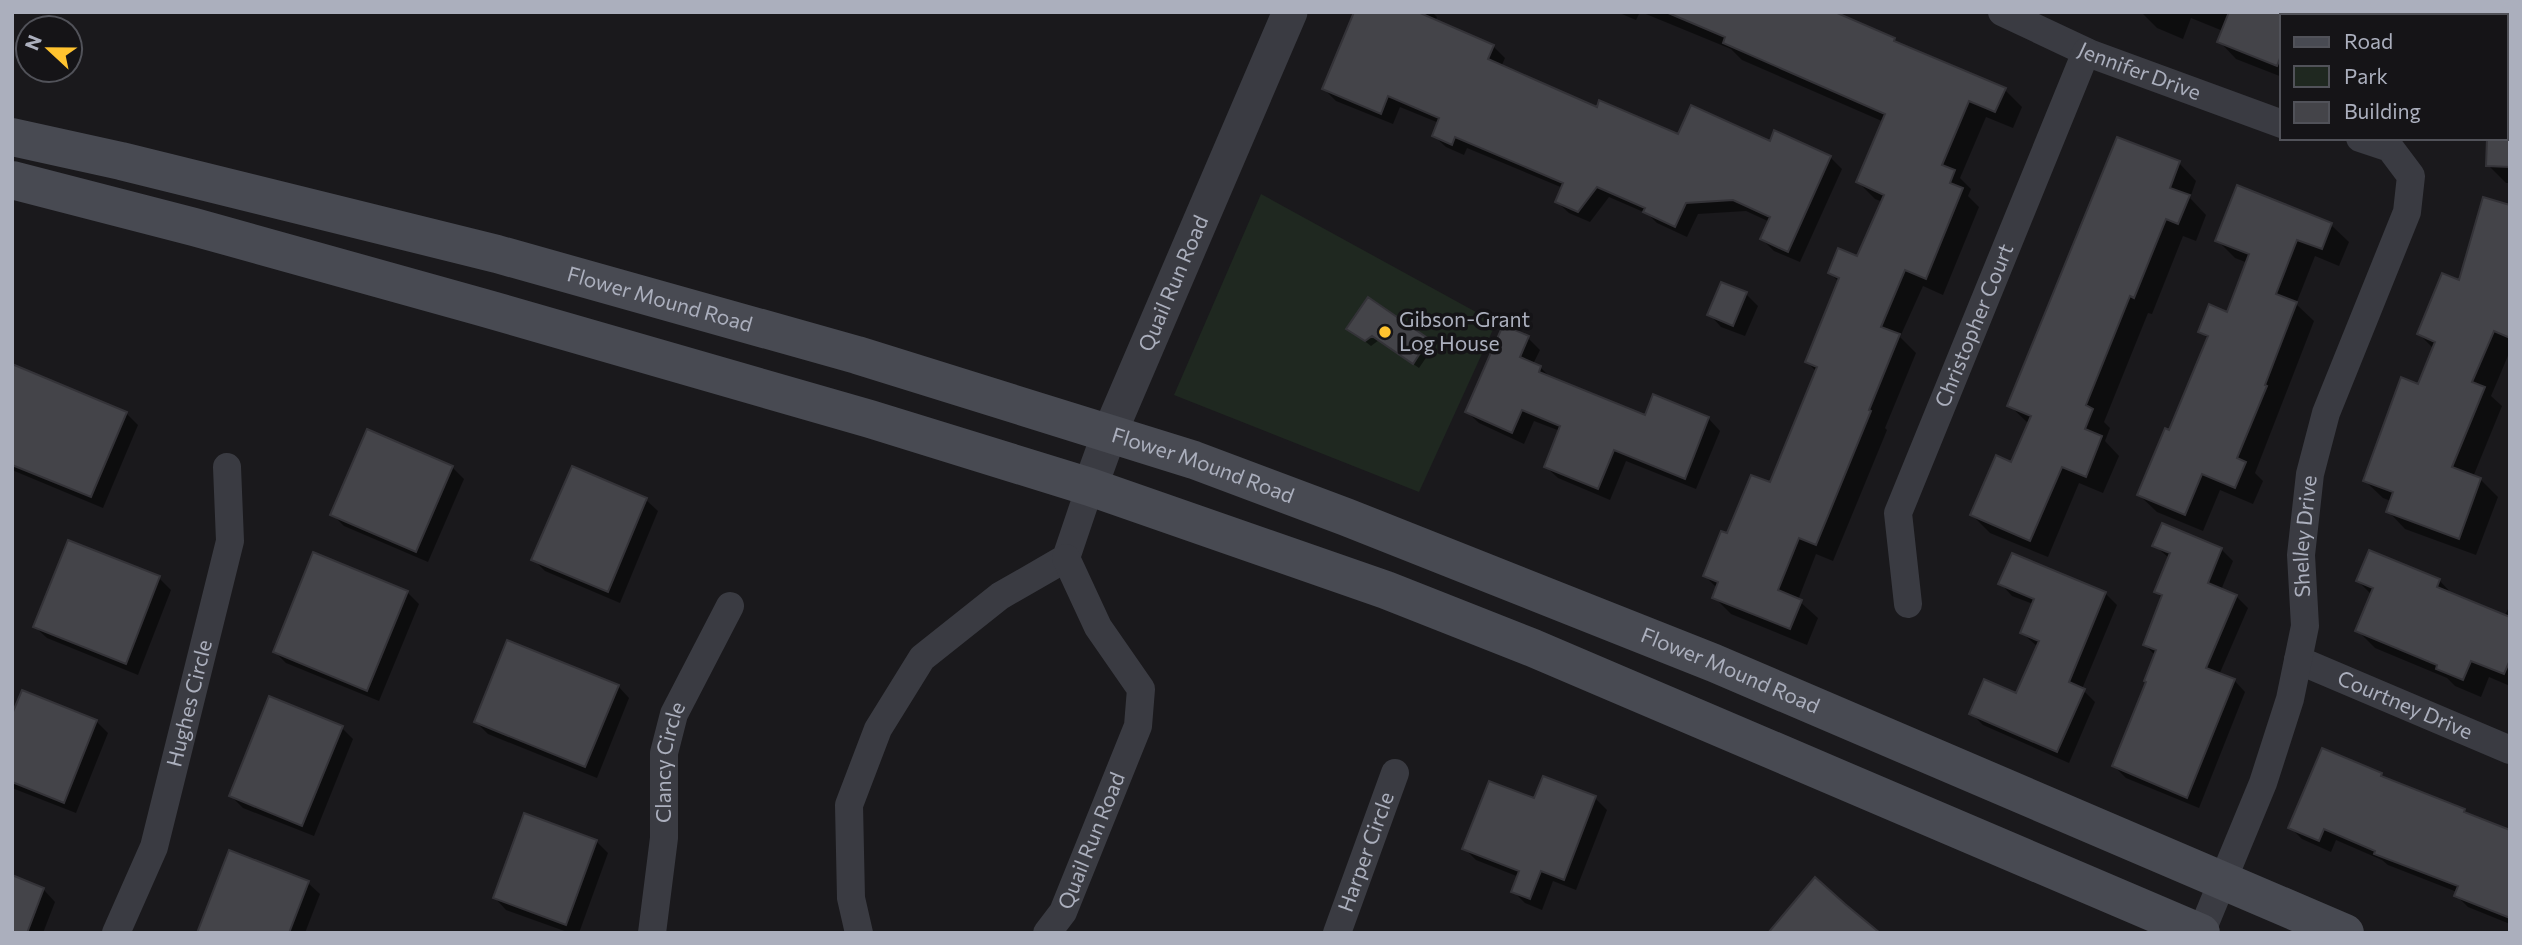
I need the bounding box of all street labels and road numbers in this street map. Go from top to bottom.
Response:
street label: Jennifer Drive [2075,36,2205,104]
street label: Quail Run Road [1132,211,1212,355]
street label: Christopher Court [1929,239,2018,410]
street label: Flower Mound Road [565,260,756,336]
street label: Flower Mound Road [1109,421,1298,507]
street label: Shelley Drive [2287,474,2321,598]
street label: Flower Mound Road [1638,621,1824,718]
street label: Hughes Circle [160,637,216,769]
street label: Courtney Drive [2334,664,2477,744]
street label: Clancy Circle [650,697,689,823]
street label: Quail Run Road [1051,768,1129,913]
street label: Harper Circle [1332,788,1398,915]

